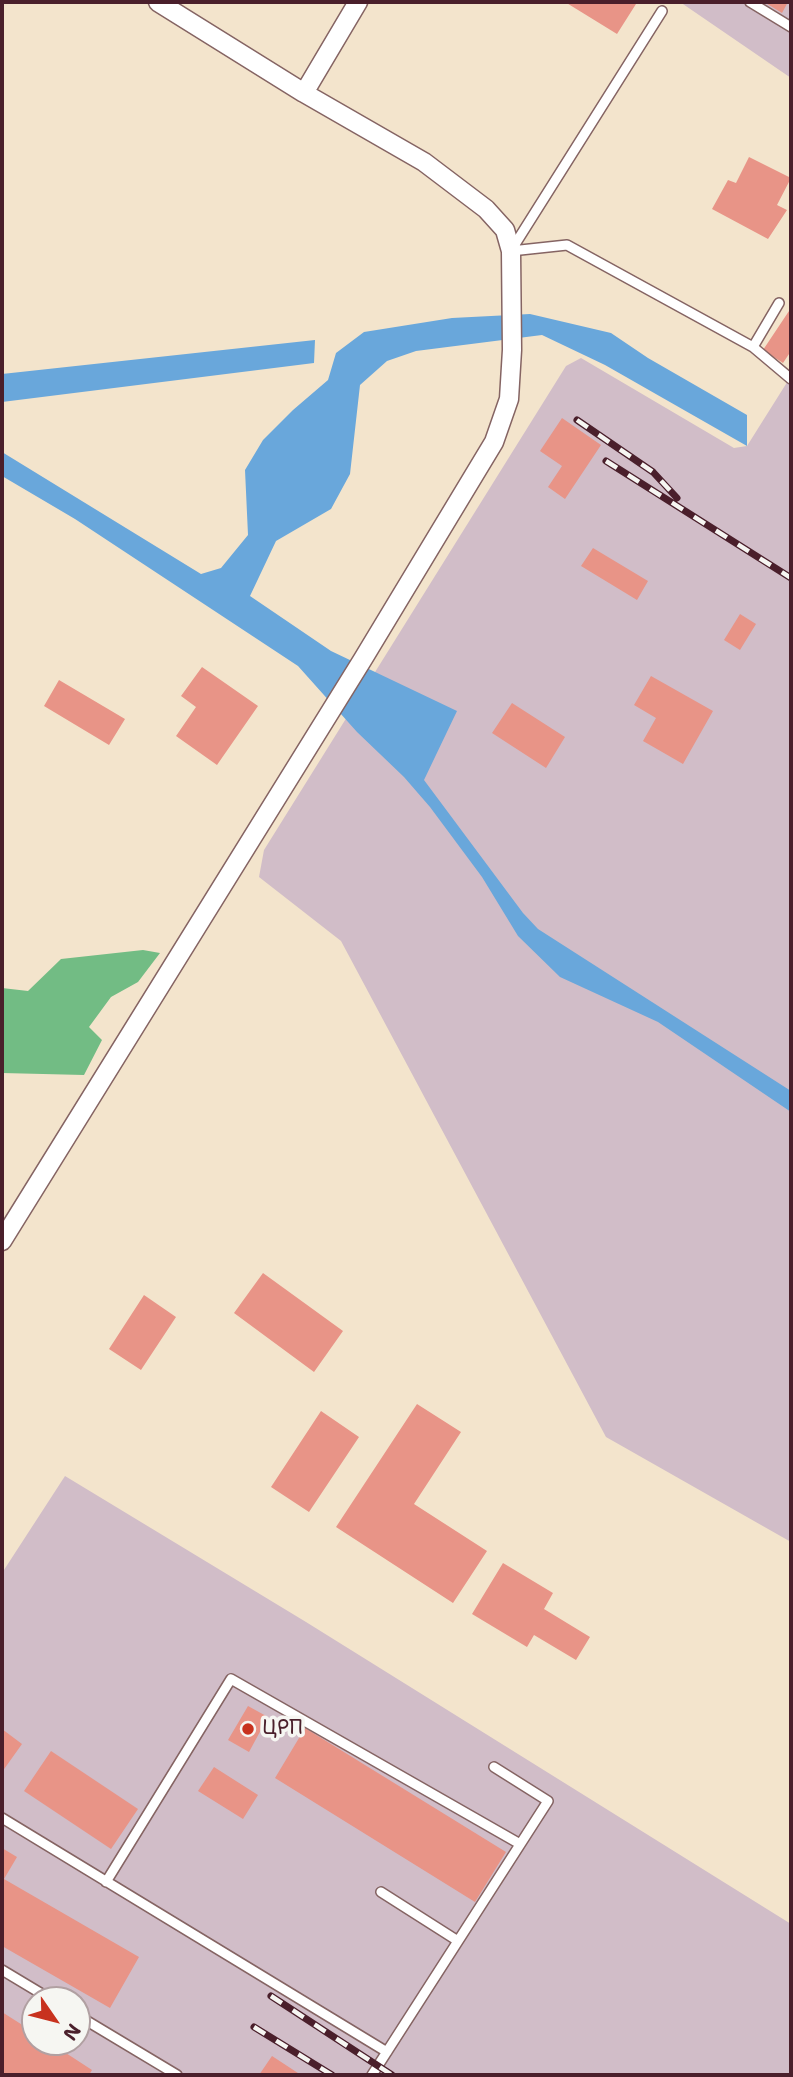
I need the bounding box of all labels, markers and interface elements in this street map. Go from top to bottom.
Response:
place label: ЦРП [262,1716,303,1742]
marker: ЦРП [240,1721,256,1737]
north arrow [21,1986,91,2056]
text: N [57,2019,87,2046]

